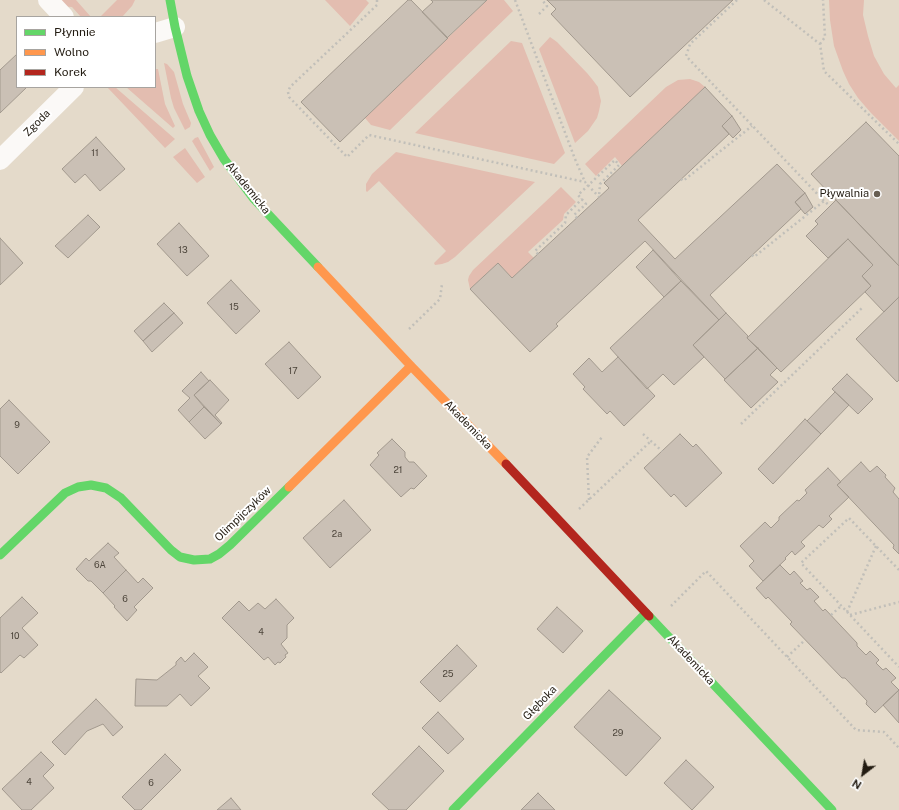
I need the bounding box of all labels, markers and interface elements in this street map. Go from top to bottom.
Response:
legend [16,16,156,88]
text: Płynnie [54,25,96,39]
text: Wolno [54,45,89,59]
text: Korek [54,65,87,79]
street label: Zgoda [21,107,53,139]
house number: 11 [91,148,99,158]
street label: Akademicka [223,159,273,217]
place label: Pływalnia [819,187,869,201]
marker: Pływalnia [872,189,882,199]
house number: 13 [178,245,188,255]
house number: 15 [229,302,239,312]
house number: 17 [288,366,298,376]
street label: Akademicka [441,398,495,452]
house number: 9 [14,420,20,430]
house number: 21 [393,465,403,475]
street label: Olimpijczyków [212,484,274,544]
house number: 2a [332,529,342,539]
house number: 6A [94,560,106,570]
house number: 6 [122,594,128,604]
house number: 4 [258,627,264,637]
house number: 10 [10,631,20,641]
street label: Akademicka [665,632,717,688]
house number: 25 [442,669,454,679]
street label: Głęboka [520,683,560,723]
house number: 29 [613,728,623,738]
north arrow [843,754,883,794]
house number: 4 [26,777,32,787]
text: N [850,777,864,792]
house number: 6 [148,778,154,788]

